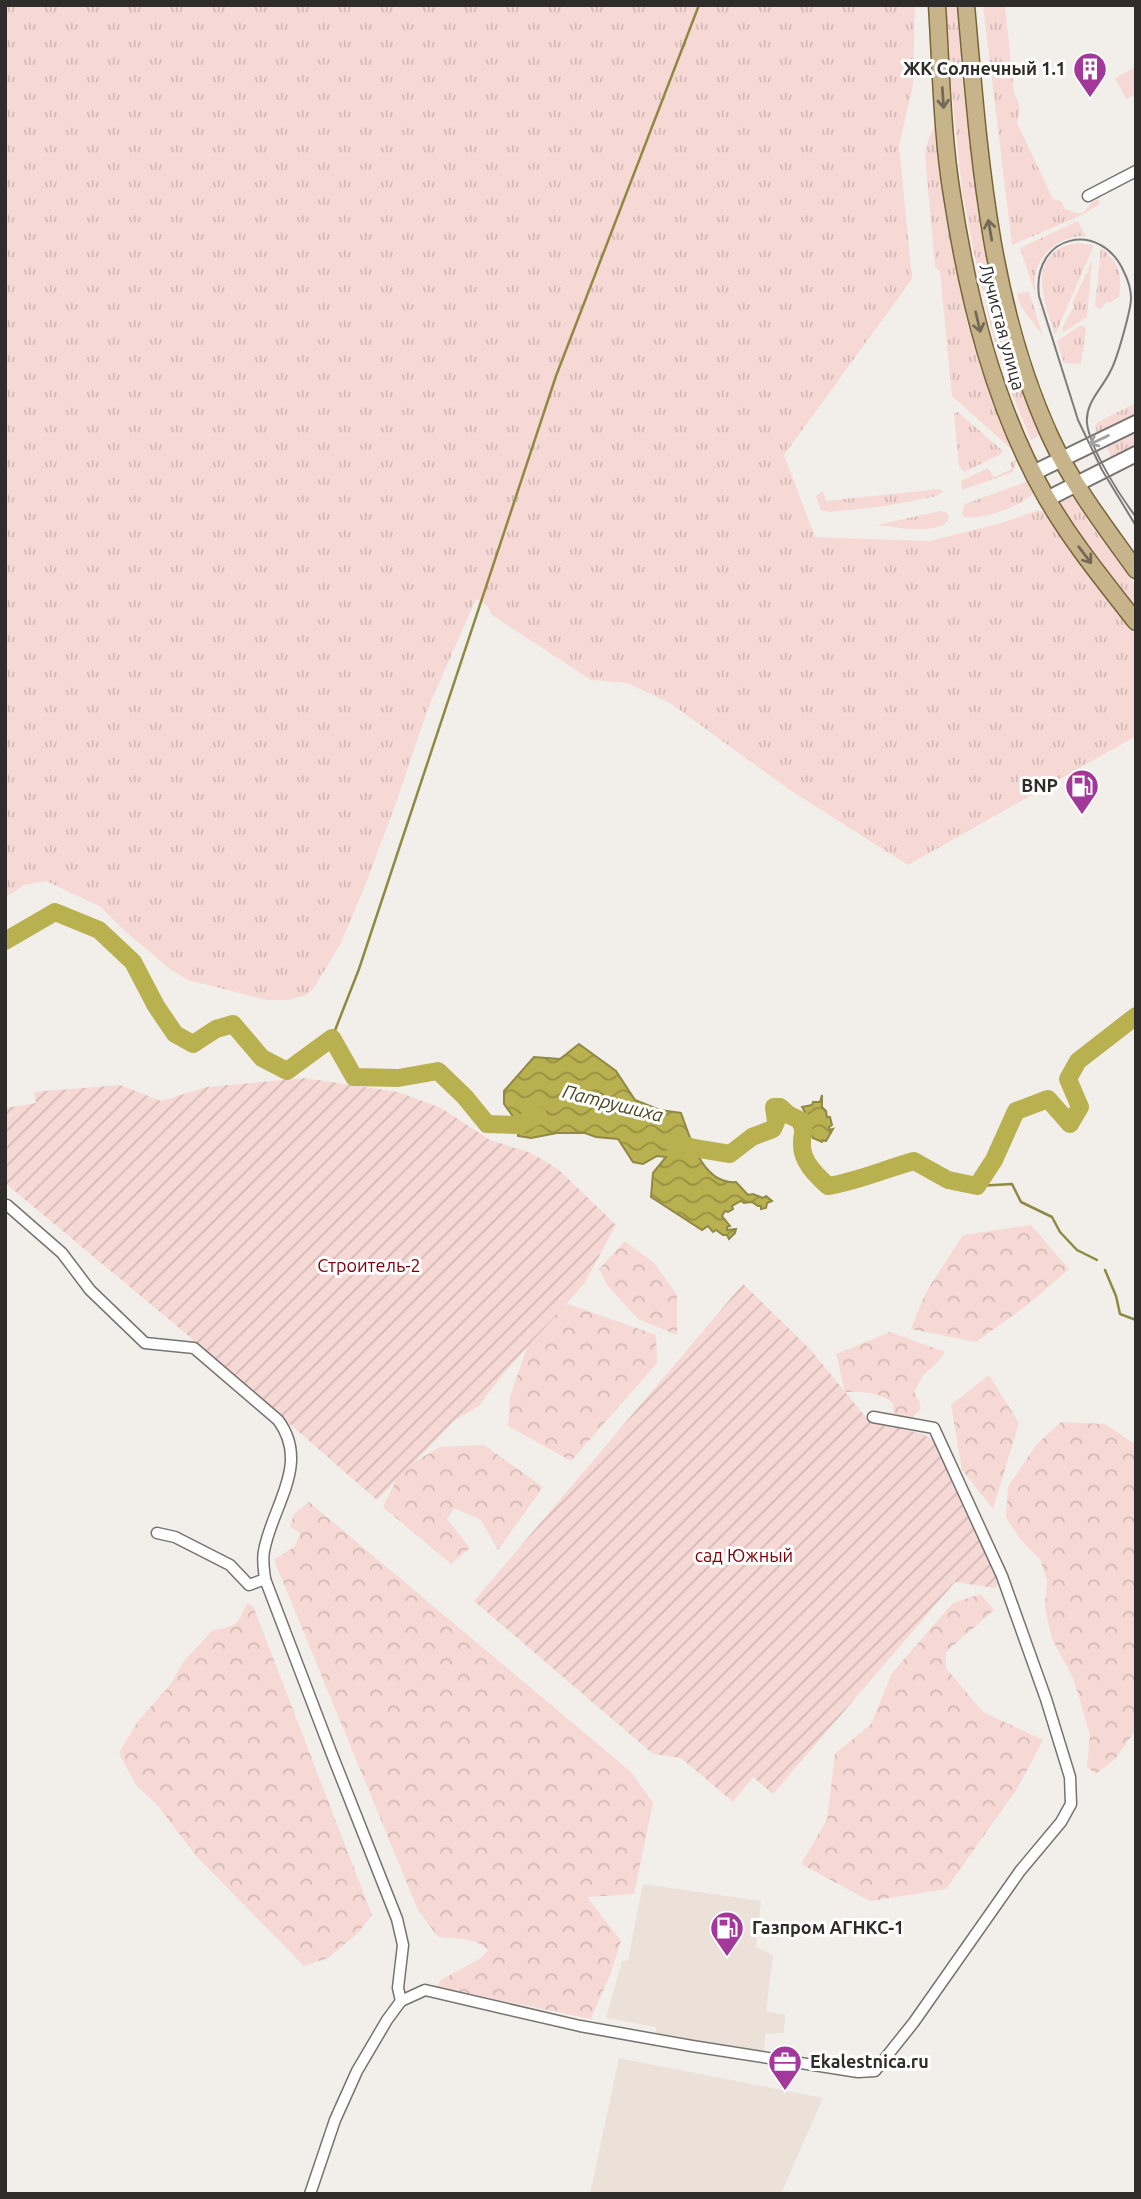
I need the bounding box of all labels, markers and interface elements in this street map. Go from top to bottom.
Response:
building icon: ЖК Солнечный 1.1 [1071,50,1109,99]
place label: ЖК Солнечный 1.1 [903,58,1066,78]
one-way arrow [937,86,950,109]
one-way arrow [983,220,996,242]
street label: Лучистая улица [976,261,1029,392]
one-way arrow [972,310,985,333]
one-way arrow [1089,434,1110,448]
one-way arrow [1078,545,1092,564]
fuel station icon: BNP [1063,767,1101,816]
place label: BNP [1021,775,1058,795]
water label: Патрушиха [561,1080,665,1126]
park label: Строитель-2 [317,1255,421,1275]
park label: сад Южный [695,1545,793,1565]
fuel station icon: Газпром АГНКС-1 [708,1909,746,1958]
place label: Газпром АГНКС-1 [752,1917,904,1937]
office icon: Ekalestnica.ru [766,2043,804,2092]
place label: Ekalestnica.ru [810,2051,929,2071]

